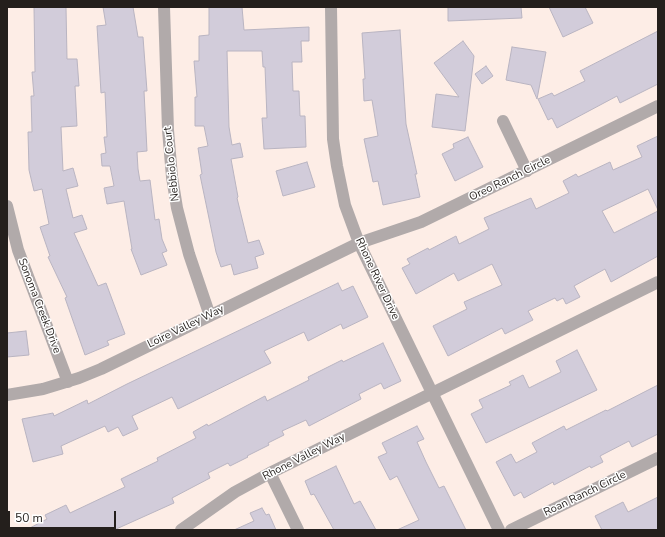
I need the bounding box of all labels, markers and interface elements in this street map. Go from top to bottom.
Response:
street label: Nebbiolo Court [162,126,182,202]
street label: Oreo Ranch Circle [467,154,553,204]
street label: Rhone River Drive [352,236,402,322]
street label: Sonoma Creek Drive [15,257,63,355]
street label: Loire Valley Way [146,303,226,351]
street label: Rhone Valley Way [260,430,348,484]
street label: Roan Ranch Circle [542,468,628,520]
scale bar [10,503,118,529]
text: 50 m [15,510,43,526]

